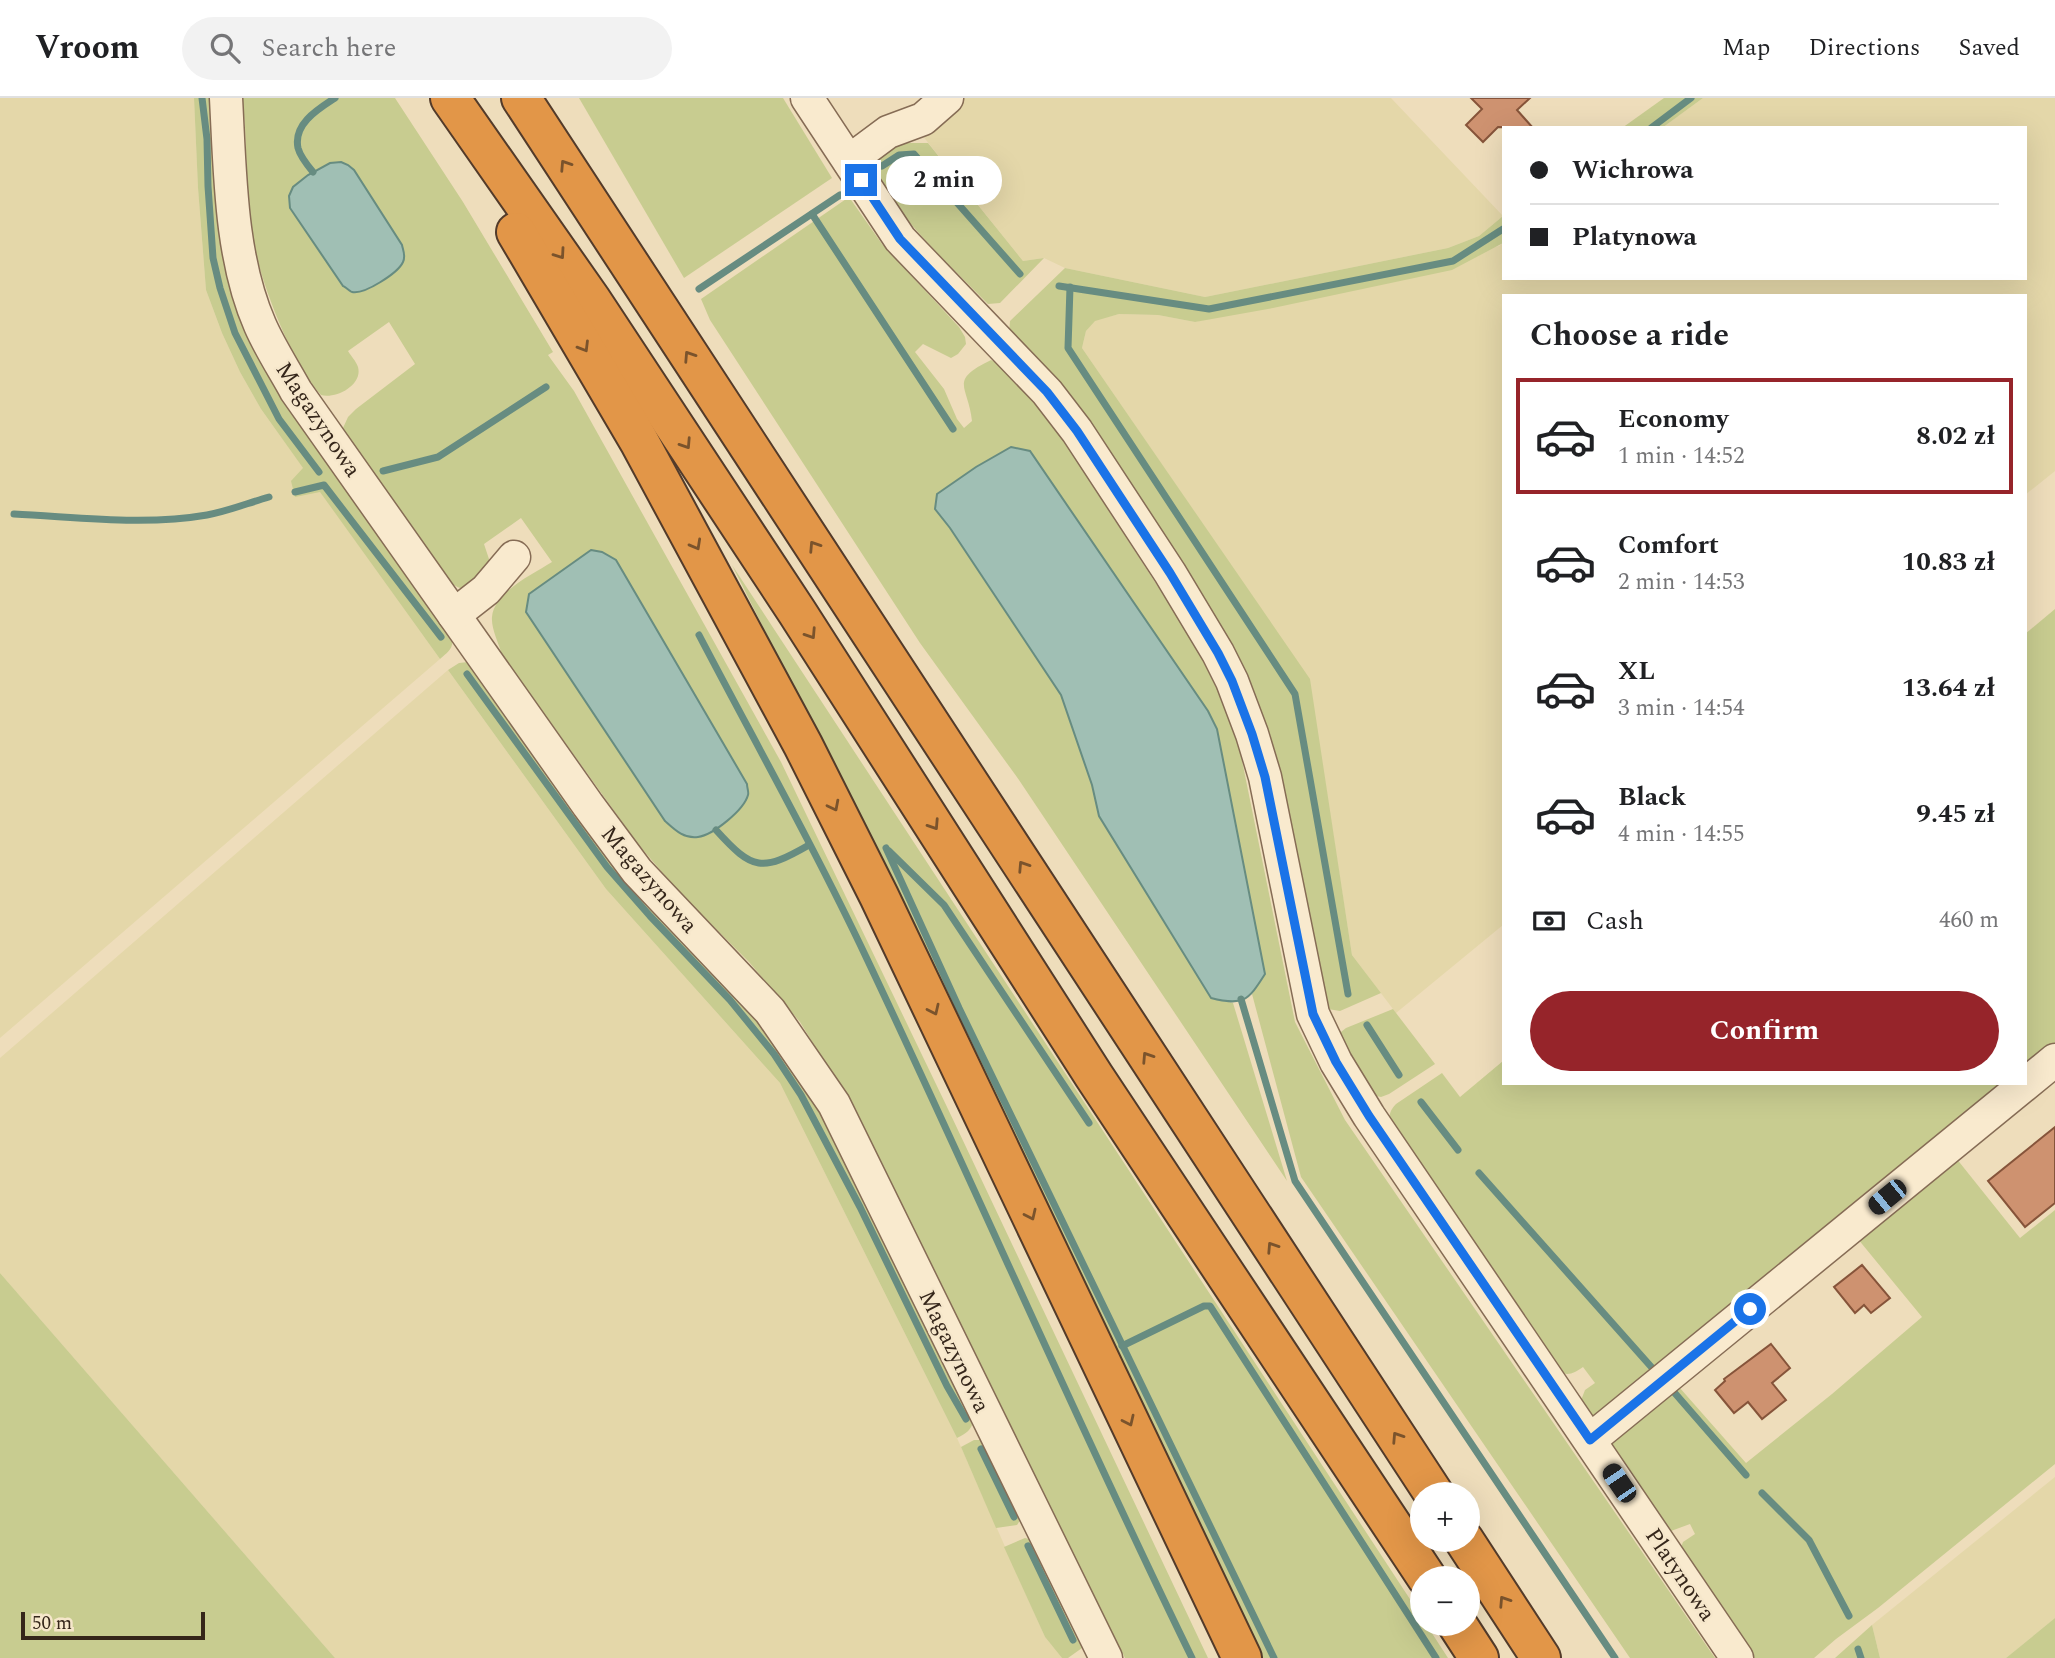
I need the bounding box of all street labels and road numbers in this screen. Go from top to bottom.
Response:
street label: Magazynowa [266,355,369,485]
street label: Magazynowa [592,818,706,942]
street label: Magazynowa [909,1284,999,1419]
street label: Platynowa [1636,1521,1724,1629]

